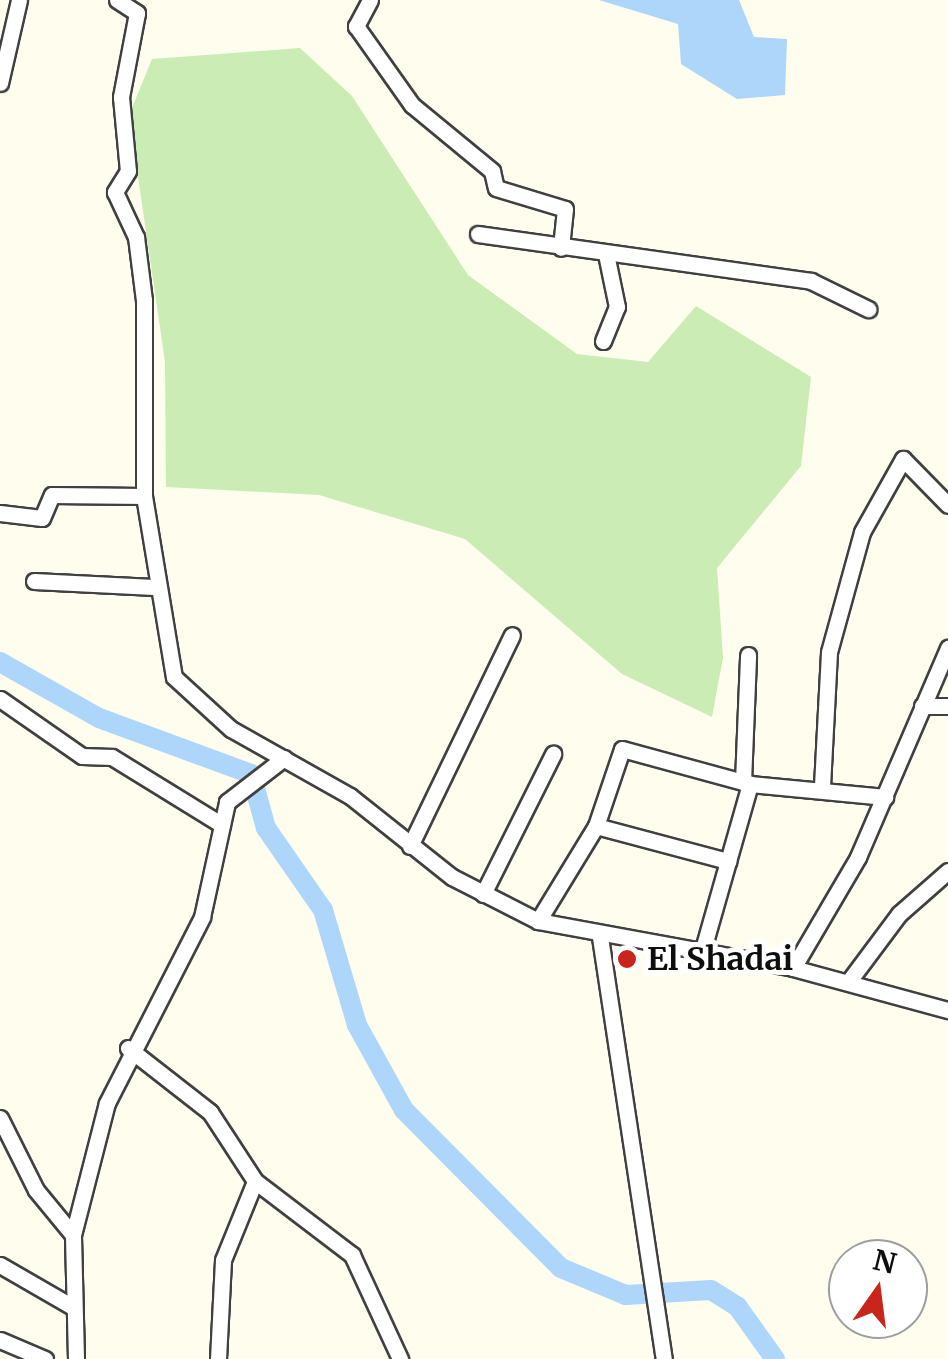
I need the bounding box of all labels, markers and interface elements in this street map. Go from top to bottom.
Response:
place label: El Shadai [647,940,793,978]
marker: El Shadai [616,948,638,970]
north arrow [828,1239,928,1339]
text: N [870,1242,900,1282]

